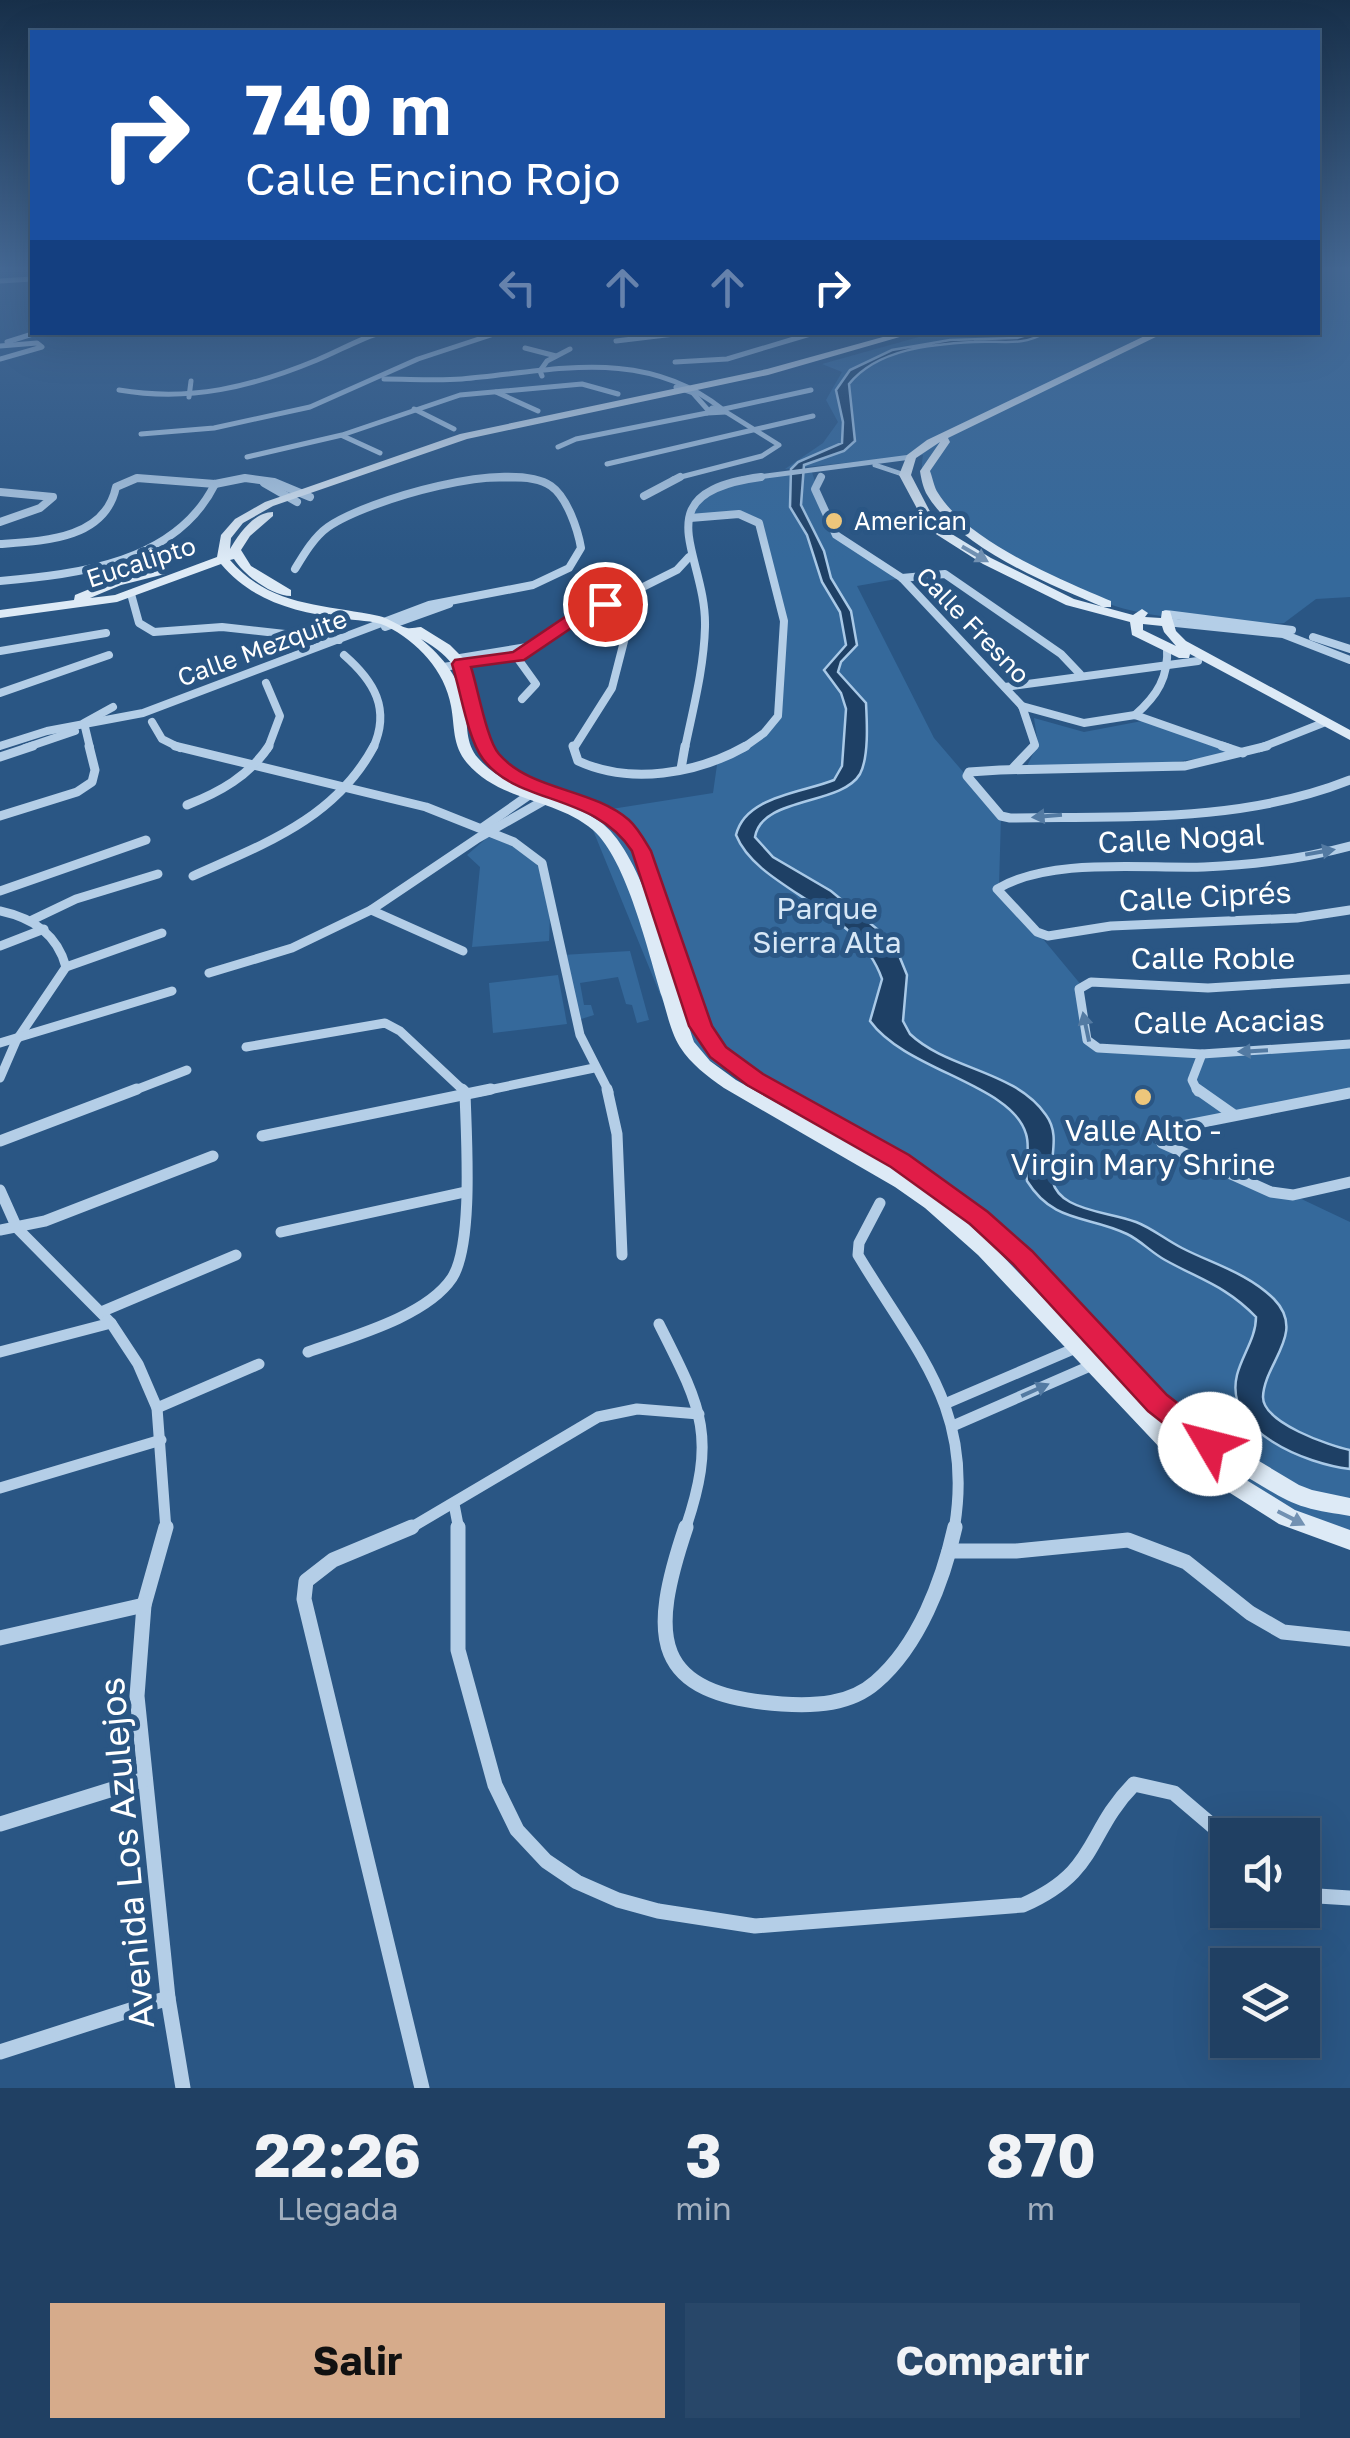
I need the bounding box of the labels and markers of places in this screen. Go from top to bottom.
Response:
place label: American [854,505,967,536]
marker: American [823,510,845,532]
pin [563,562,648,647]
marker: Valle Alto - Virgin Mary Shrine [1132,1086,1154,1108]
place label: Valle Alto - Virgin Mary Shrine [1011,1112,1275,1182]

